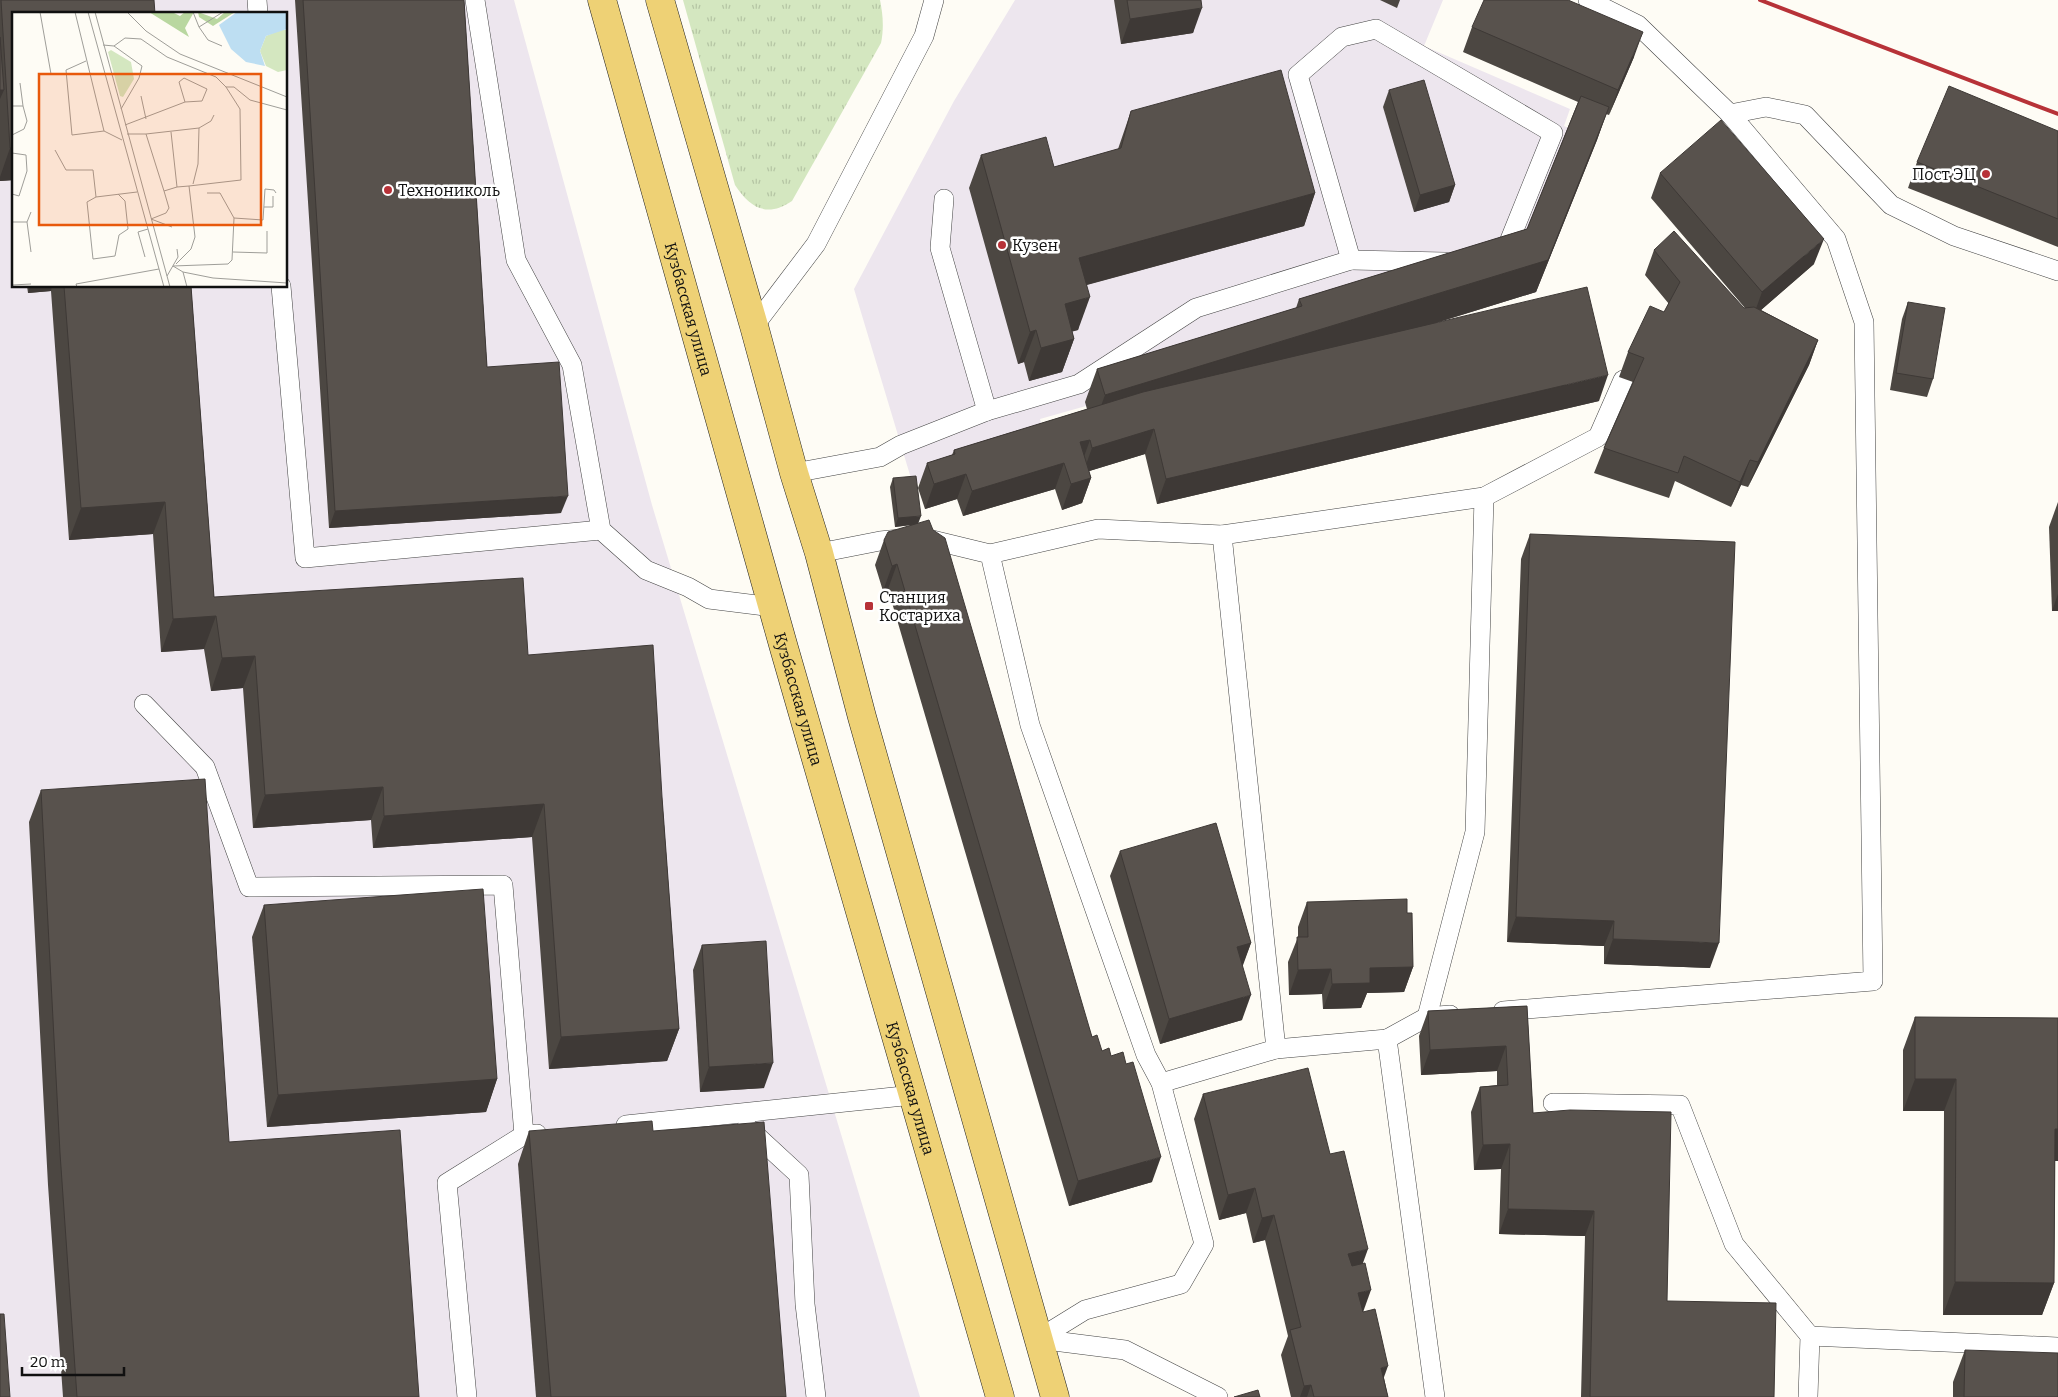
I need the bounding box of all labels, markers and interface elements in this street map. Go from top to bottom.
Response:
inset map [12,12,288,288]
place label: Пост ЭЦ [1912,165,1976,184]
marker: Пост ЭЦ [1980,168,1992,180]
place label: Технониколь [398,181,500,200]
marker: Технониколь [382,184,394,196]
place label: Кузен [1012,236,1058,255]
marker: Кузен [996,239,1008,251]
street label: Кузбасская улица [661,240,716,378]
place label: Станция Костариха [879,588,961,625]
marker: Станция Костариха [863,600,875,612]
street label: Кузбасская улица [770,630,826,768]
street label: Кузбасская улица [882,1019,939,1157]
scale bar [22,1344,125,1376]
text: 20 m [30,1353,66,1371]

